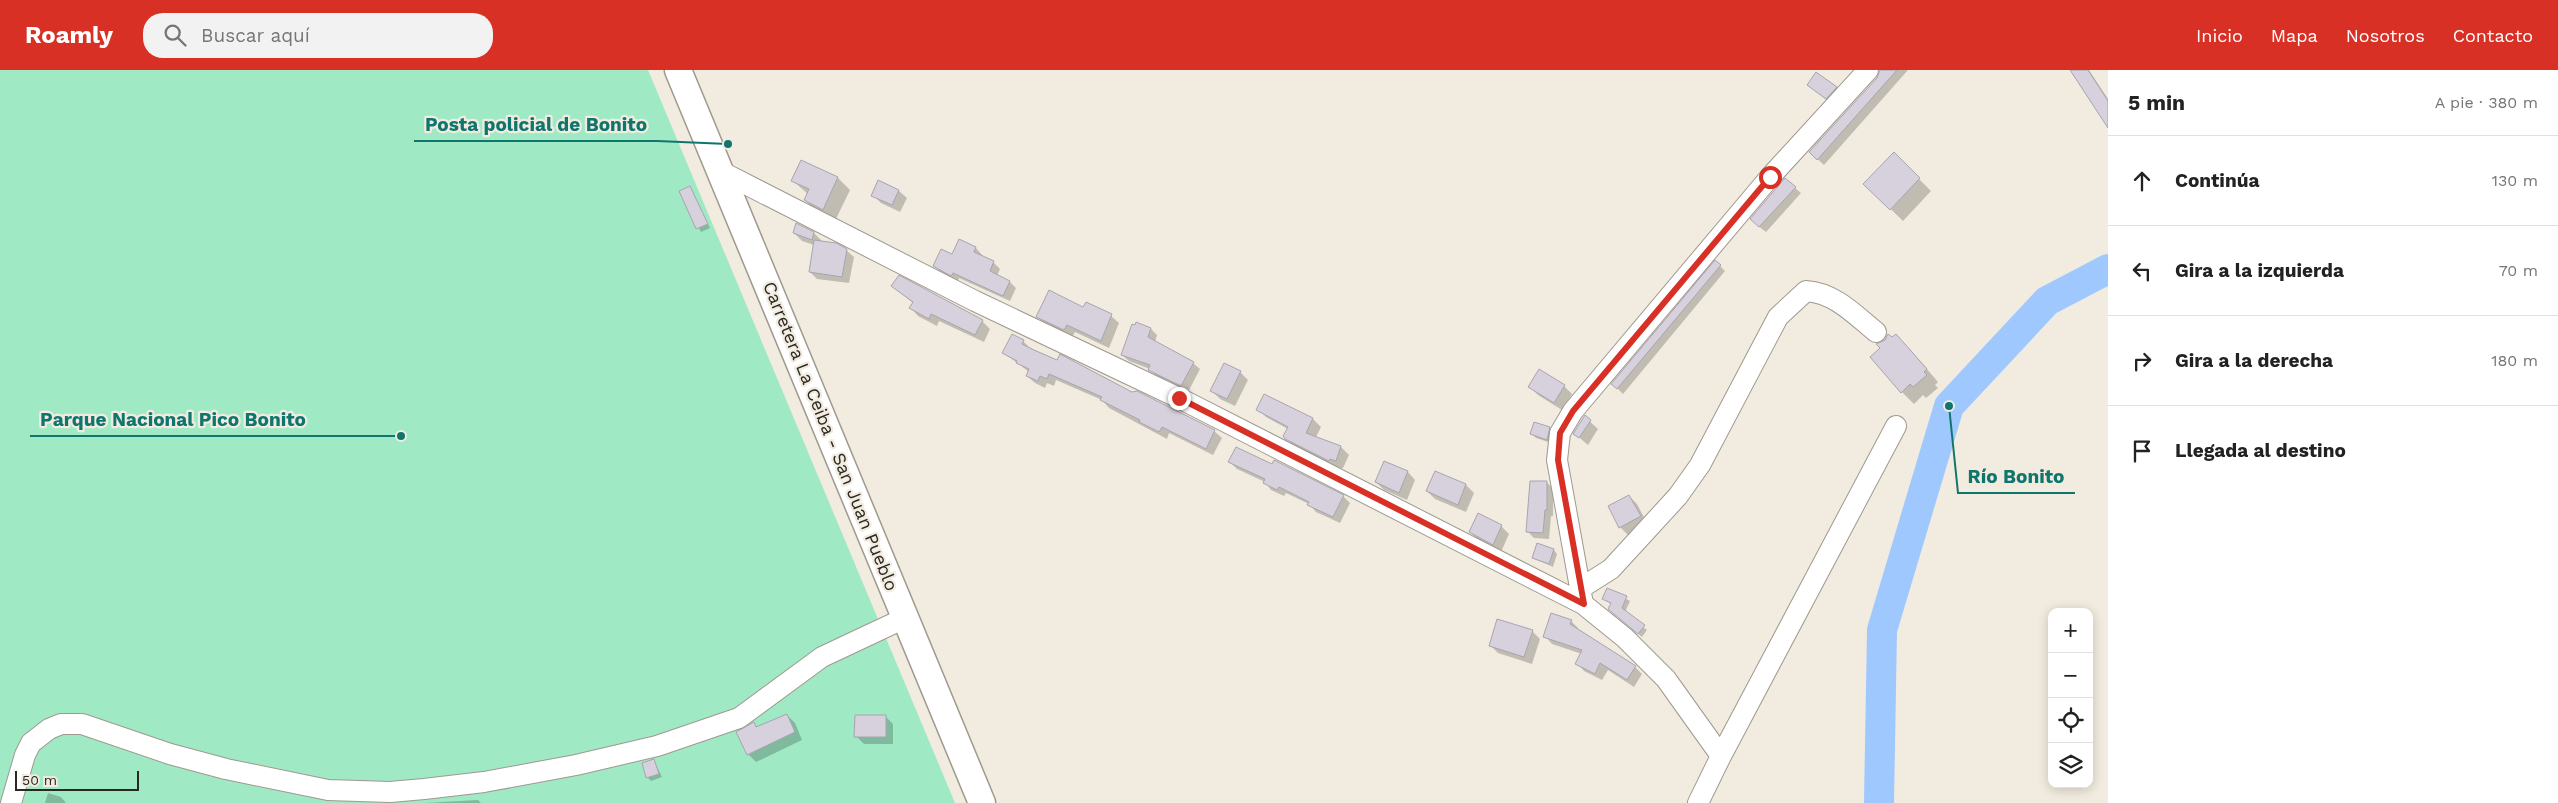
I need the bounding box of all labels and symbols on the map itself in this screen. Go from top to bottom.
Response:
callout: Posta policial de Bonito [414,107,657,141]
text: Posta policial de Bonito [425,113,647,136]
route start [1759,166,1782,189]
street label: Carretera La Ceiba - San Juan Pueblo [759,278,903,594]
route end [1168,387,1191,410]
callout: Parque Nacional Pico Bonito [30,402,316,436]
text: Parque Nacional Pico Bonito [40,408,306,431]
callout: Río Bonito [1958,459,2075,493]
text: Río Bonito [1968,465,2064,488]
scale bar [15,768,139,791]

